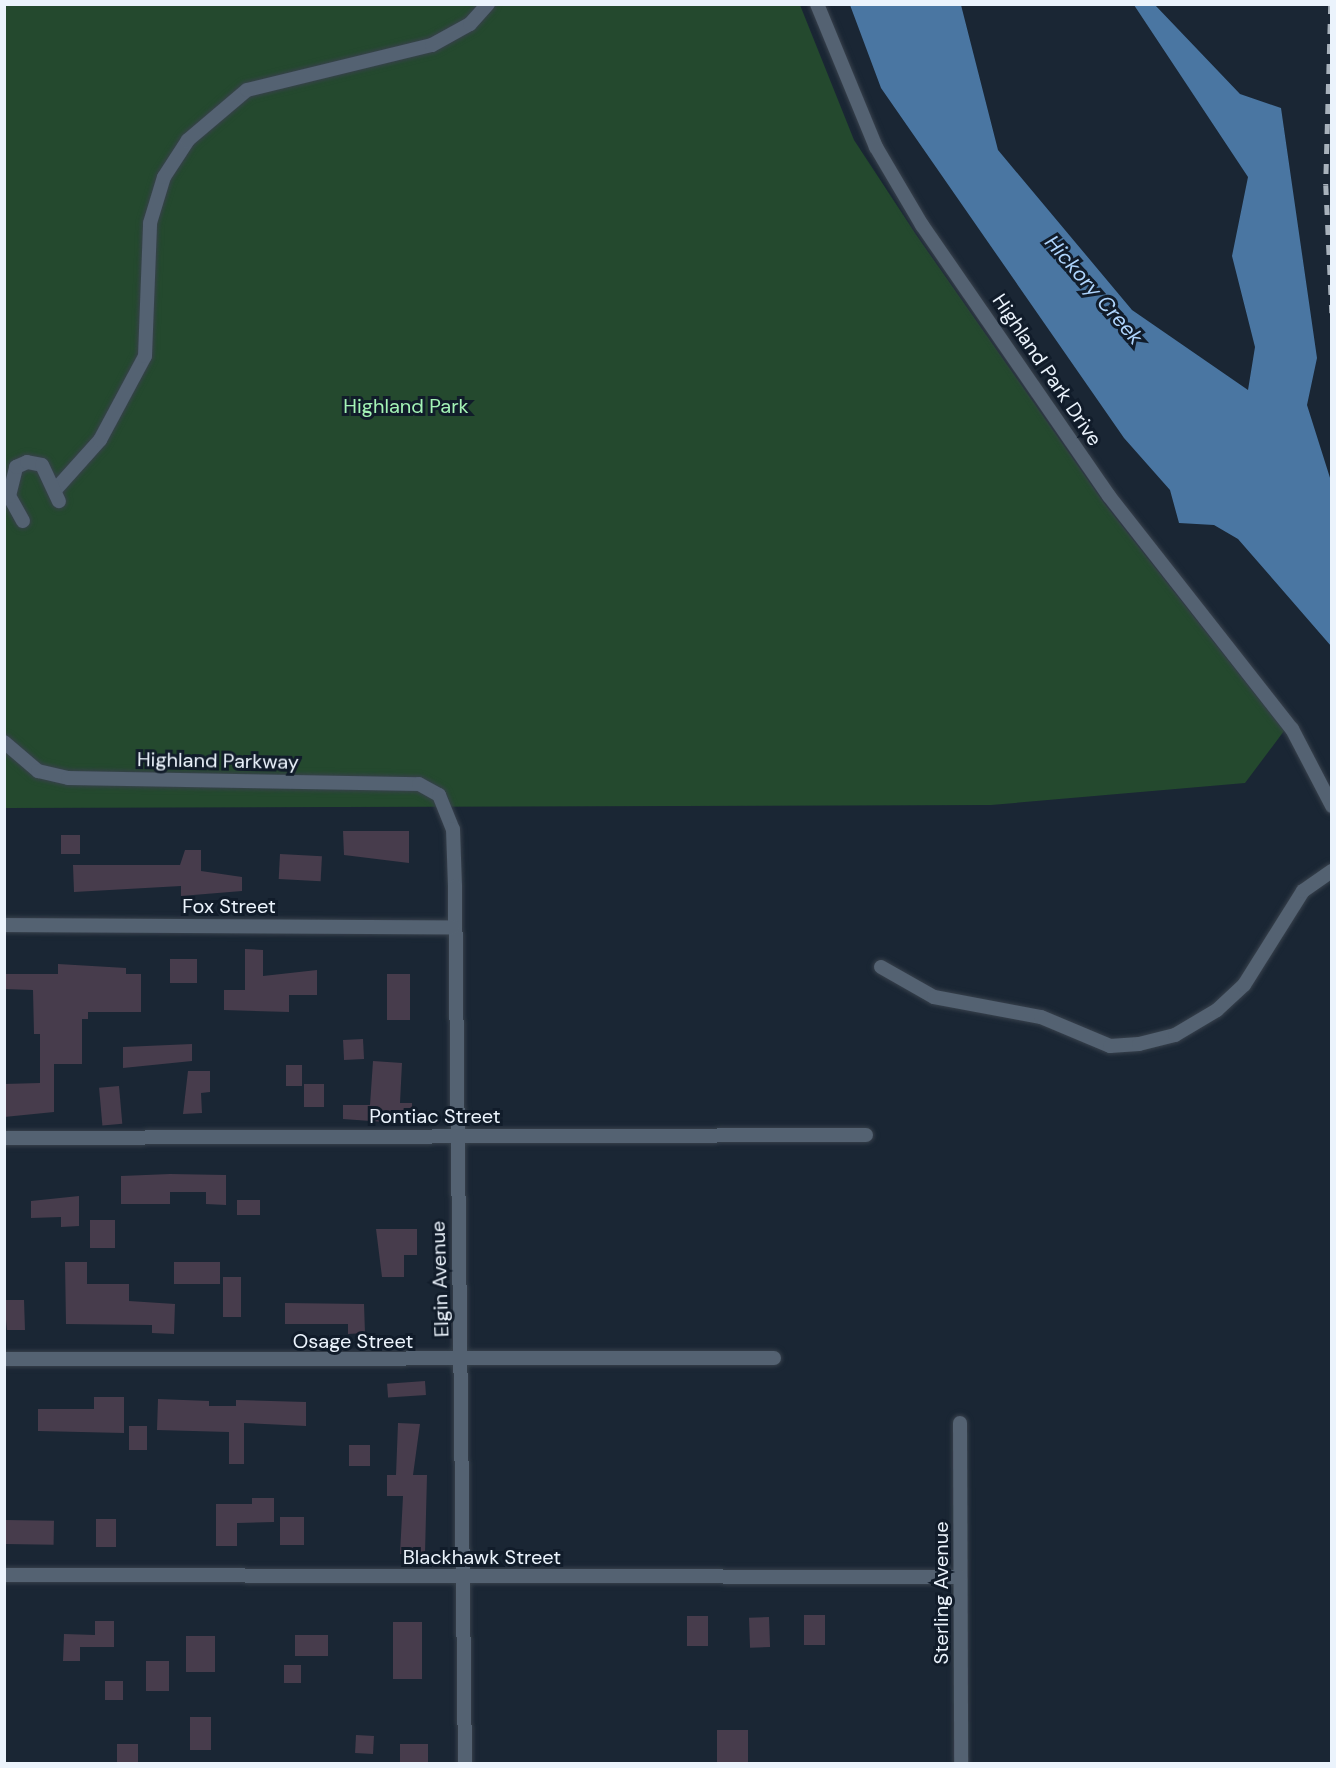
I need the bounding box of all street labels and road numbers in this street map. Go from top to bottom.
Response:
street label: Highland Park Drive [987,290,1107,450]
street label: Highland Parkway [137,748,299,774]
street label: Fox Street [182,894,276,918]
street label: Pontiac Street [369,1104,501,1128]
street label: Elgin Avenue [426,1220,454,1338]
street label: Osage Street [293,1329,413,1353]
street label: Sterling Avenue [929,1521,953,1665]
street label: Blackhawk Street [403,1545,561,1569]

